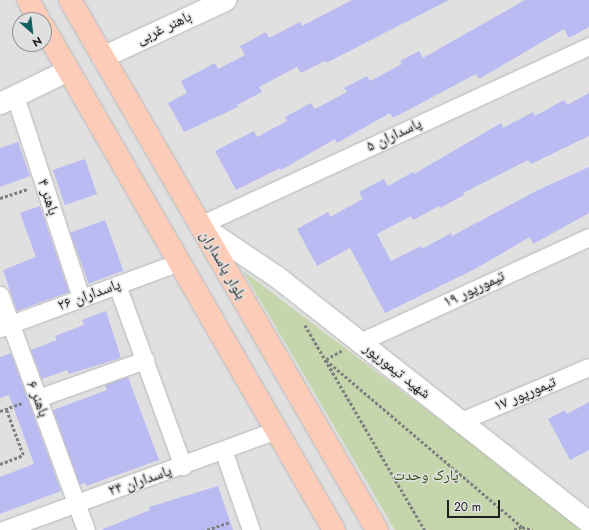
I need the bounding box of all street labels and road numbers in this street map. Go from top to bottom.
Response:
street label: باهنر غربی [134,7,194,49]
street label: پاسداران ۵ [364,114,424,156]
street label: باهنر ۴ [34,177,62,217]
street label: بلوار پاسداران [196,227,250,303]
street label: تیمورپور ۱۹ [441,267,507,311]
street label: پاسداران ۲۶ [55,275,123,315]
street label: شهید تیمورپور [360,339,434,403]
street label: تیمورپور ۱۷ [491,373,559,415]
street label: باهنر ۶ [23,378,53,420]
street label: پاسداران ۲۴ [106,462,174,500]

